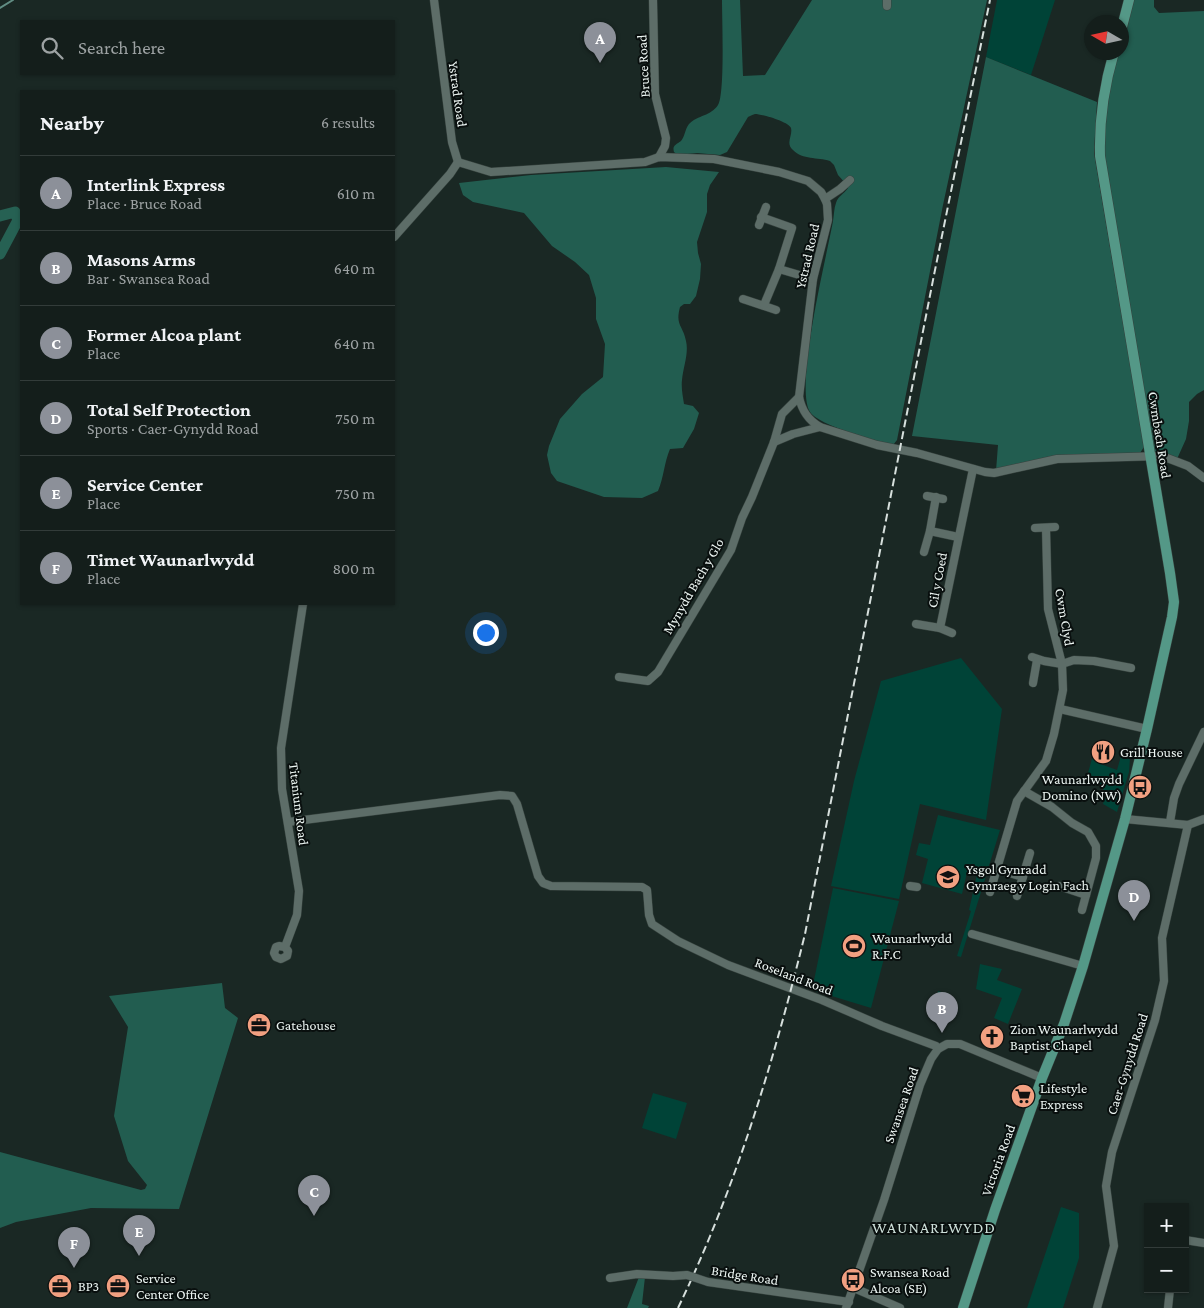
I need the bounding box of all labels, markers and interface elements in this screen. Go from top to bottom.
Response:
north arrow [1084,15,1129,60]
search box [20,20,395,75]
pin: A [584,22,616,63]
icon: search [38,34,66,62]
street label: Bruce Road [633,34,653,98]
text: Search here [78,37,165,58]
street label: Ystrad Road [445,60,471,128]
text: Nearby [40,111,104,135]
text: 6 results [321,114,375,131]
text: Interlink Express [87,174,225,195]
text: A [51,185,61,202]
text: 610 m [337,185,375,202]
text: Place · Bruce Road [87,195,202,212]
street label: Ystrad Road [792,221,822,290]
text: Masons Arms [87,249,195,270]
text: B [51,260,61,277]
text: 640 m [334,260,375,277]
text: Bar · Swansea Road [87,270,210,287]
text: Former Alcoa plant [87,324,241,345]
text: C [51,335,61,352]
text: 640 m [334,335,375,352]
text: Place [87,345,120,362]
street label: Cwmbach Road [1145,390,1175,480]
text: Total Self Protection [87,399,251,420]
text: D [50,410,62,427]
text: 750 m [335,410,375,427]
text: Sports · Caer-Gynydd Road [87,420,259,437]
text: Service Center [87,474,203,495]
text: E [51,485,61,502]
text: 750 m [335,485,375,502]
text: Place [87,495,120,512]
street label: Mynydd Bach y Glo [659,535,727,637]
text: Timet Waunarlwydd [87,549,254,570]
street label: Cil y Coed [924,550,950,609]
text: F [52,560,60,577]
text: 800 m [332,560,375,577]
text: Place [87,570,120,587]
street label: Cwm Clyd [1052,587,1078,648]
your location [473,620,499,646]
restaurant icon: Grill House [1090,739,1116,765]
place label: Grill House [1120,744,1183,760]
street label: Titanium Road [286,762,312,847]
place label: Waunarlwydd Domino (NW) [1042,771,1123,804]
bus stop icon: Waunarlwydd Domino (NW) [1127,774,1153,800]
place label: Ysgol Gynradd Gymraeg y Login Fach [966,861,1090,893]
school or university icon: Ysgol Gynradd Gymraeg y Login Fach [935,864,961,890]
pin: D [1118,880,1150,921]
place label: Waunarlwydd R.F.C [872,930,953,962]
sports icon: Waunarlwydd R.F.C [841,933,867,959]
street label: Roseland Road [753,954,836,998]
pin: B [926,992,958,1033]
street label: Caer-Gynydd Road [1103,1011,1151,1117]
office icon: Gatehouse [246,1012,272,1038]
place label: Gatehouse [276,1017,336,1033]
place label: Zion Waunarlwydd Baptist Chapel [1010,1021,1119,1053]
church icon: Zion Waunarlwydd Baptist Chapel [979,1024,1005,1050]
street label: Swansea Road [880,1064,922,1145]
place label: Lifestyle Express [1040,1080,1087,1112]
supermarket icon: Lifestyle Express [1010,1083,1036,1109]
street label: Victoria Road [978,1122,1019,1198]
pin: C [298,1175,330,1216]
map controls [1144,1203,1189,1293]
button: + [1144,1203,1189,1248]
pin: E [123,1215,155,1256]
district label: WAUNARLWYDD [872,1219,996,1236]
pin: F [58,1227,90,1268]
button: − [1144,1248,1189,1293]
street label: Bridge Road [710,1262,780,1288]
place label: Swansea Road Alcoa (SE) [870,1264,950,1297]
bus stop icon: Swansea Road Alcoa (SE) [840,1267,866,1293]
place label: Service Center Office [136,1270,209,1302]
office icon: BP3 [47,1273,73,1299]
office icon: Service Center Office [105,1273,131,1299]
place label: BP3 [78,1278,99,1294]

